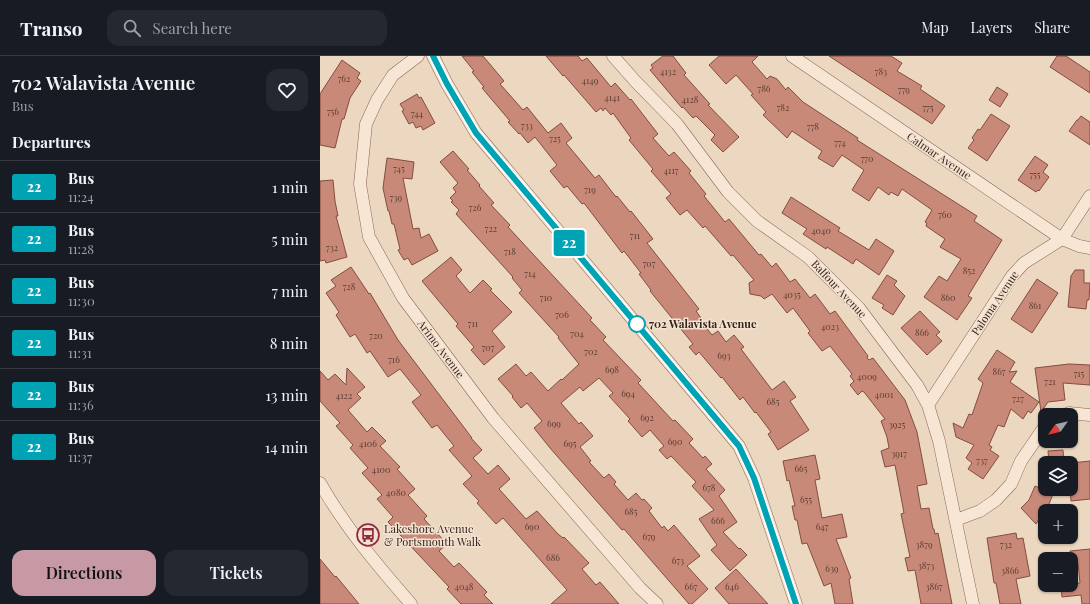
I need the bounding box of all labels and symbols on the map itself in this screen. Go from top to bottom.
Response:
house number: 4132 [660,65,676,77]
house number: 783 [875,65,887,77]
house number: 762 [338,72,350,84]
house number: 4149 [582,74,599,86]
house number: 786 [758,82,771,94]
house number: 779 [898,83,910,95]
house number: 4141 [604,91,620,103]
house number: 4128 [682,93,699,105]
house number: 782 [777,101,789,113]
house number: 775 [922,101,934,113]
house number: 756 [327,105,339,117]
house number: 744 [411,107,424,119]
house number: 733 [521,119,533,131]
house number: 778 [807,120,819,132]
street label: Calmar Avenue [904,128,975,183]
house number: 725 [549,132,561,144]
house number: 774 [834,136,846,148]
house number: 770 [861,152,873,164]
house number: 745 [393,162,405,174]
house number: 4117 [664,164,679,176]
house number: 755 [1029,168,1041,180]
house number: 719 [584,183,596,195]
house number: 739 [390,191,403,203]
house number: 726 [469,201,482,213]
house number: 760 [938,208,952,220]
house number: 722 [485,222,497,234]
house number: 4040 [811,224,831,236]
house number: 711 [630,229,641,241]
line badge: 22 [551,230,587,256]
house number: 732 [326,241,338,253]
house number: 718 [504,245,516,257]
street label: Balfour Avenue [808,256,871,321]
house number: 707 [643,257,656,269]
house number: 852 [963,264,975,276]
house number: 714 [524,267,536,279]
street label: Paloma Avenue [967,267,1022,338]
house number: 728 [343,280,356,292]
house number: 4035 [783,288,801,300]
house number: 710 [540,291,552,303]
house number: 860 [941,291,955,303]
house number: 861 [1029,299,1042,311]
house number: 706 [555,308,569,320]
marker: 702 Walavista Avenue [628,315,646,333]
street label: Arimo Avenue [414,316,469,381]
place label: 702 Walavista Avenue [649,316,757,331]
house number: 711 [468,317,479,329]
house number: 4023 [821,320,839,332]
house number: 866 [915,326,929,338]
house number: 704 [570,327,584,339]
house number: 720 [369,329,383,341]
house number: 707 [482,341,495,353]
house number: 702 [584,345,598,357]
house number: 693 [717,349,731,361]
house number: 716 [388,353,400,365]
house number: 698 [605,363,619,375]
house number: 867 [993,365,1006,377]
house number: 715 [1074,367,1085,379]
house number: 4009 [857,370,877,382]
house number: 721 [1044,375,1056,387]
house number: 694 [621,387,635,399]
house number: 4001 [875,388,894,400]
house number: 4122 [336,389,352,401]
house number: 727 [1012,392,1024,404]
house number: 685 [766,395,780,407]
north arrow [1038,408,1078,448]
house number: 692 [640,411,654,423]
house number: 699 [547,417,561,429]
house number: 3925 [889,418,906,430]
house number: 690 [668,435,682,447]
house number: 4106 [359,437,377,449]
house number: 695 [564,437,577,449]
house number: 3917 [891,447,907,459]
house number: 737 [976,454,988,466]
house number: 665 [794,462,808,474]
house number: 4100 [372,463,390,475]
house number: 678 [703,481,716,493]
house number: 4080 [386,486,406,498]
house number: 655 [800,493,812,505]
house number: 685 [624,505,638,517]
house number: 666 [711,514,725,526]
house number: 690 [525,520,539,532]
house number: 647 [816,520,829,532]
place label: Lakeshore Avenue & Portsmouth Walk [384,521,481,549]
bus stop icon: Lakeshore Avenue & Portsmouth Walk [355,522,381,548]
house number: 679 [643,530,656,542]
house number: 3879 [916,538,933,550]
house number: 732 [1000,538,1012,550]
house number: 686 [546,551,560,563]
house number: 673 [672,554,684,566]
house number: 3873 [918,559,934,571]
house number: 639 [825,562,839,574]
house number: 3866 [1001,564,1019,576]
house number: 4048 [455,580,474,592]
house number: 667 [685,580,698,592]
house number: 646 [725,580,739,592]
house number: 3867 [925,580,943,592]

